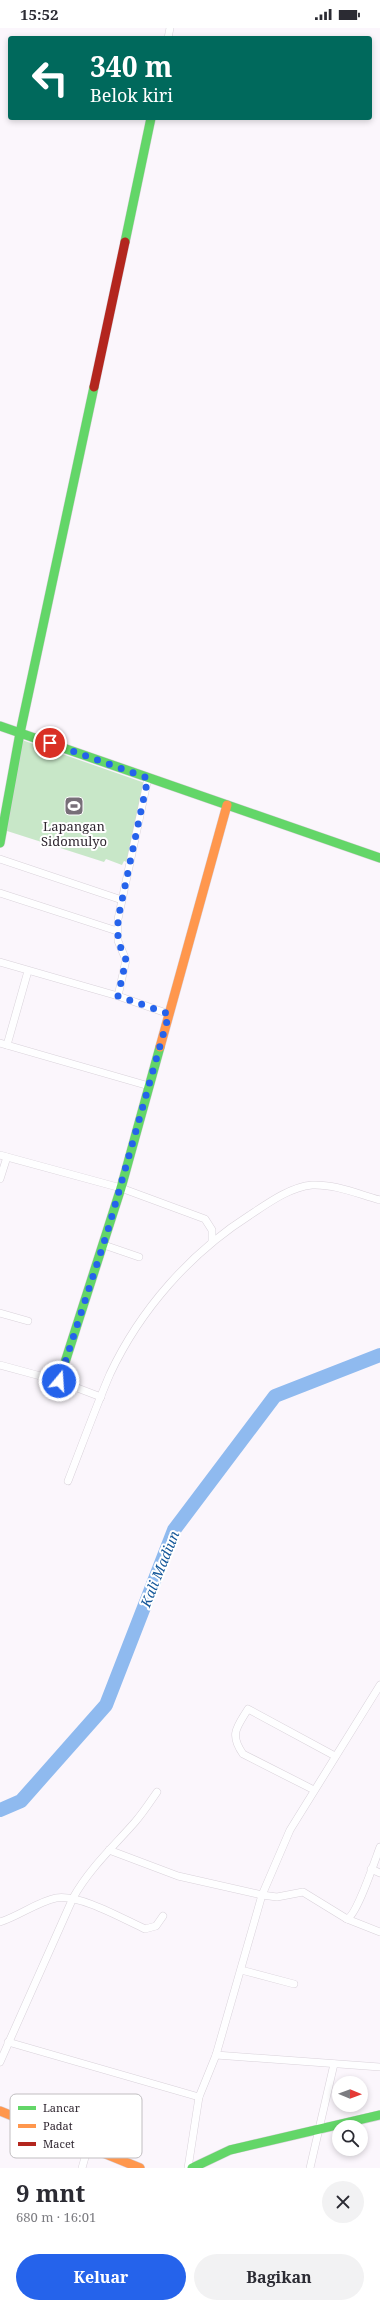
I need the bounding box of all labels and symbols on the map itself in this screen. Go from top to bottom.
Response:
pin [33,726,67,760]
sports icon: Lapangan Sidomulyo [63,795,85,817]
place label: Lapangan Sidomulyo [41,817,107,850]
position arrow [38,1360,80,1402]
water label: Kali Madiun [135,1527,184,1611]
north arrow [332,2076,368,2112]
legend [10,2094,142,2158]
text: Lancar [43,2100,81,2115]
text: Padat [43,2118,73,2133]
text: Macet [43,2136,75,2151]

